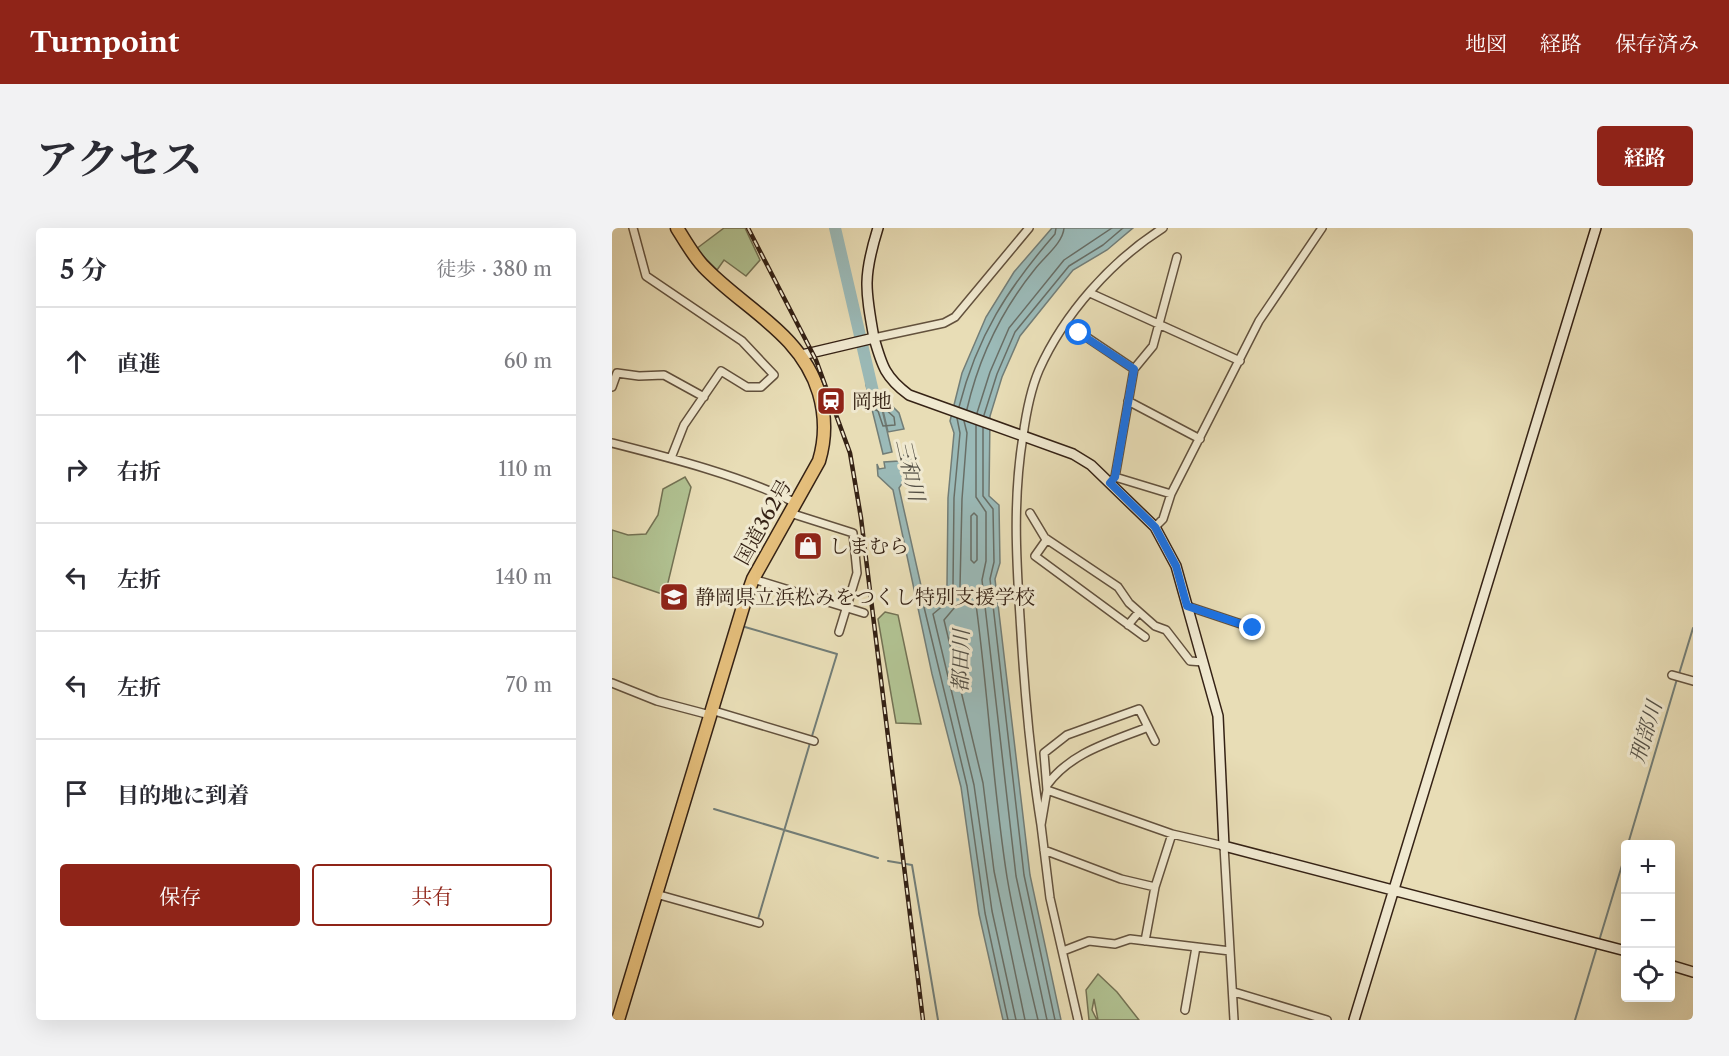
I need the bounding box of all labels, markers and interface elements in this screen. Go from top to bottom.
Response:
text: Turnpoint [30,25,179,59]
text: 地図 [1465,31,1507,56]
text: 経路 [1540,31,1582,56]
text: 保存済み [1615,31,1699,56]
button: 経路 [1597,126,1693,186]
text: アクセス [36,133,203,185]
text: 5 分 [60,254,107,286]
text: 徒歩 · 380 m [436,257,552,281]
route start [1065,319,1091,345]
icon: ahead [60,345,93,378]
text: 60 m [504,349,552,373]
text: 直進 [117,350,161,377]
station icon: 岡地 [815,385,847,417]
place label: 岡地 [852,389,892,413]
water label: 三和川 [891,436,930,505]
icon: right [60,453,93,486]
text: 110 m [499,457,552,481]
text: 右折 [117,458,161,485]
street label: 国道362号 [730,475,796,569]
shop icon: しまむら [792,530,824,562]
place label: しまむら [829,534,909,558]
icon: left [60,561,93,594]
text: 140 m [495,565,552,589]
text: 左折 [117,566,161,593]
school or university icon: 静岡県立浜松みをつくし特別支援学校 [658,581,690,613]
place label: 静岡県立浜松みをつくし特別支援学校 [695,585,1035,609]
route end [1239,614,1265,640]
water label: 都田川 [947,627,974,693]
icon: left [60,669,93,702]
text: 70 m [506,673,552,697]
text: 左折 [117,674,161,701]
water label: 刑部川 [1624,696,1667,766]
icon: arrive [60,777,93,810]
text: 目的地に到着 [117,782,249,809]
map controls [1621,840,1675,1002]
button: + [1621,840,1675,894]
button: 保存 [60,864,300,926]
button: 共有 [312,864,552,926]
button: − [1621,894,1675,948]
button: locate [1621,948,1675,1002]

